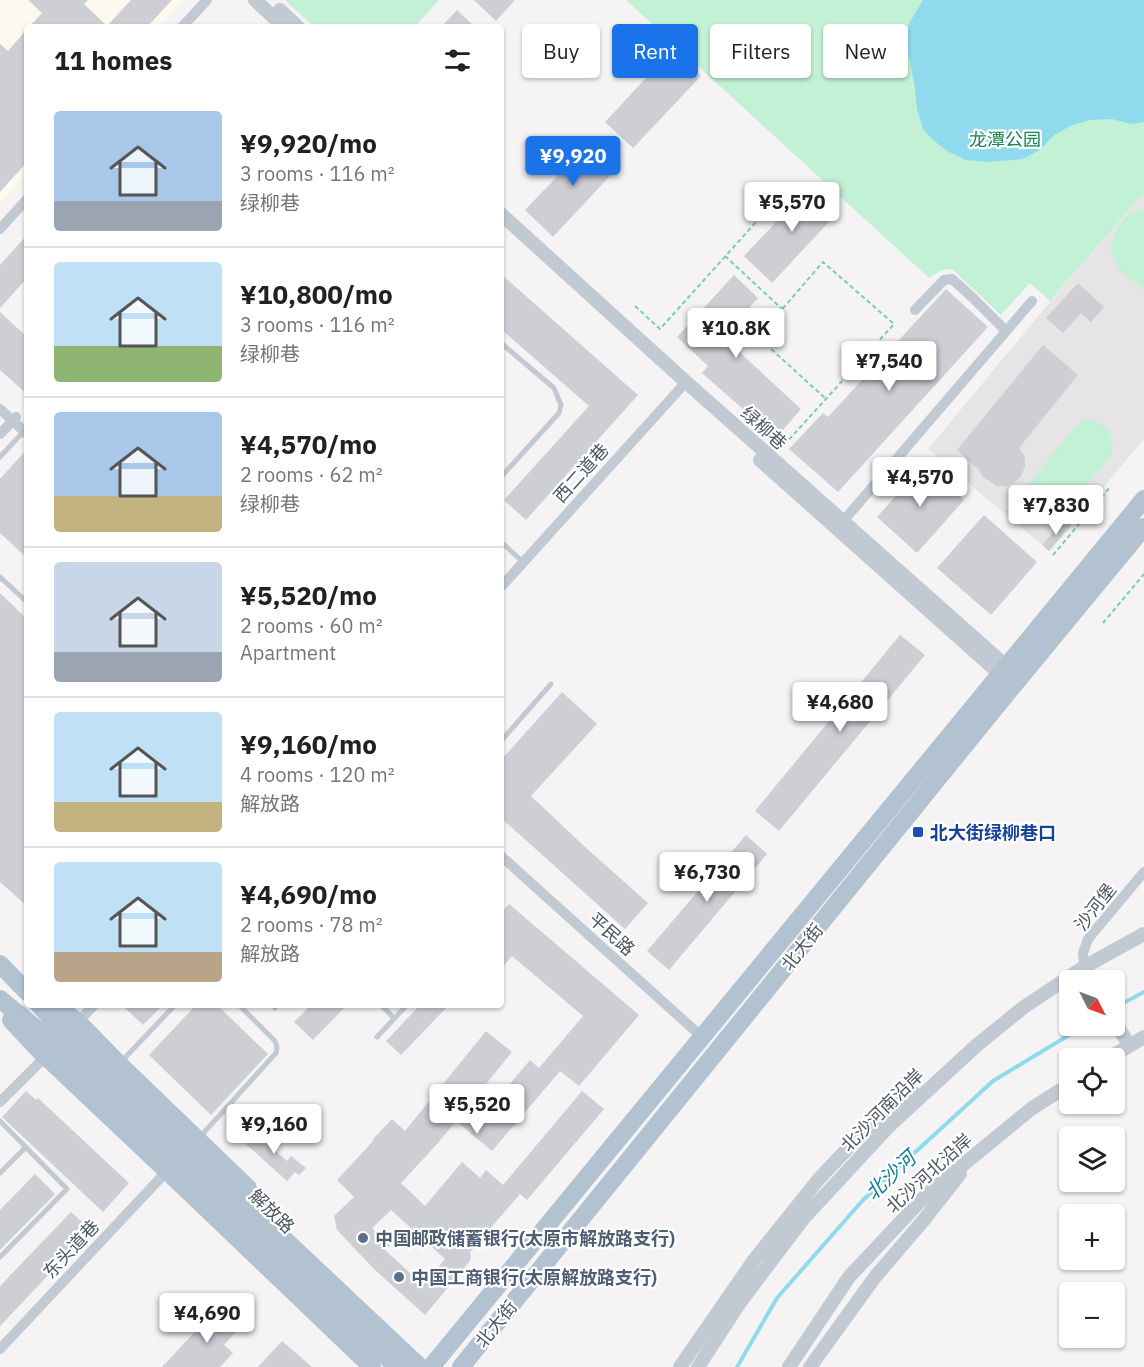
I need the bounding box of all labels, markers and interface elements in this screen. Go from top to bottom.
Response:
chip: Buy [522,24,600,78]
chip: Rent [612,24,698,78]
chip: Filters [710,24,811,78]
chip: New [823,24,908,78]
text: 11 homes [54,43,172,77]
icon: filters [441,44,474,77]
text: ¥9,920/mo [240,126,377,160]
park label: 龙潭公园 [969,128,1041,151]
icon: home [102,135,174,207]
pin: ¥9,920 [524,136,622,187]
text: ¥9,920 [539,142,607,169]
text: 3 rooms · 116 m² [240,160,395,187]
pin: ¥5,570 [743,182,841,233]
text: ¥5,570 [758,188,826,215]
text: 绿柳巷 [240,189,300,216]
text: ¥10,800/mo [240,277,393,311]
icon: home [102,286,174,358]
pin: ¥10.8K [687,308,785,359]
text: 3 rooms · 116 m² [240,311,395,338]
text: ¥10.8K [701,314,771,341]
text: 绿柳巷 [240,340,300,367]
pin: ¥7,540 [840,341,938,392]
text: ¥7,540 [855,347,923,374]
street label: 绿柳巷 [736,401,792,455]
text: ¥4,570/mo [240,427,377,461]
icon: home [102,436,174,508]
street label: 西二道巷 [548,439,614,507]
pin: ¥4,570 [871,457,969,508]
text: 2 rooms · 62 m² [240,461,383,488]
text: ¥4,570 [886,463,954,490]
pin: ¥7,830 [1007,485,1105,536]
text: 绿柳巷 [240,490,300,517]
text: ¥7,830 [1022,491,1090,518]
text: ¥5,520/mo [240,578,377,612]
icon: home [102,586,174,658]
text: 2 rooms · 60 m² [240,612,383,639]
text: Apartment [240,639,336,666]
pin: ¥4,680 [791,682,889,733]
text: ¥4,680 [806,688,874,715]
text: ¥9,160/mo [240,727,377,761]
icon: home [102,736,174,808]
text: 4 rooms · 120 m² [240,761,395,788]
text: 解放路 [240,790,300,817]
place label: 北大街绿柳巷口 [930,821,1056,844]
marker: 北大街绿柳巷口 [911,825,925,839]
pin: ¥6,730 [658,852,756,903]
text: ¥6,730 [673,858,741,885]
text: ¥4,690/mo [240,877,377,911]
street label: 沙河堡 [1069,879,1121,935]
icon: home [102,886,174,958]
street label: 平民路 [584,907,640,961]
text: 2 rooms · 78 m² [240,911,383,938]
street label: 北大街 [776,919,828,975]
text: 解放路 [240,940,300,967]
north arrow [1059,970,1125,1036]
map controls [1059,970,1125,1348]
button: locate [1059,1048,1125,1114]
street label: 北沙河南沿岸 [836,1064,928,1156]
pin: ¥5,520 [428,1084,526,1135]
text: ¥5,520 [443,1090,511,1117]
pin: ¥9,160 [225,1104,323,1155]
text: ¥9,160 [240,1110,308,1137]
button: layers [1059,1126,1125,1192]
street label: 北沙河北沿岸 [882,1129,976,1217]
water label: 北沙河 [860,1146,920,1204]
street label: 解放路 [245,1184,299,1238]
button: + [1059,1204,1125,1270]
street label: 东头道巷 [38,1215,104,1283]
place label: 中国邮政储蓄银行(太原市解放路支行) [375,1227,675,1250]
marker: 中国邮政储蓄银行(太原市解放路支行) [356,1231,370,1245]
place label: 中国工商银行(太原解放路支行) [411,1266,657,1289]
marker: 中国工商银行(太原解放路支行) [392,1270,406,1284]
button: − [1059,1282,1125,1348]
pin: ¥4,690 [158,1293,256,1344]
street label: 北大街 [470,1296,522,1352]
text: ¥4,690 [173,1299,241,1326]

